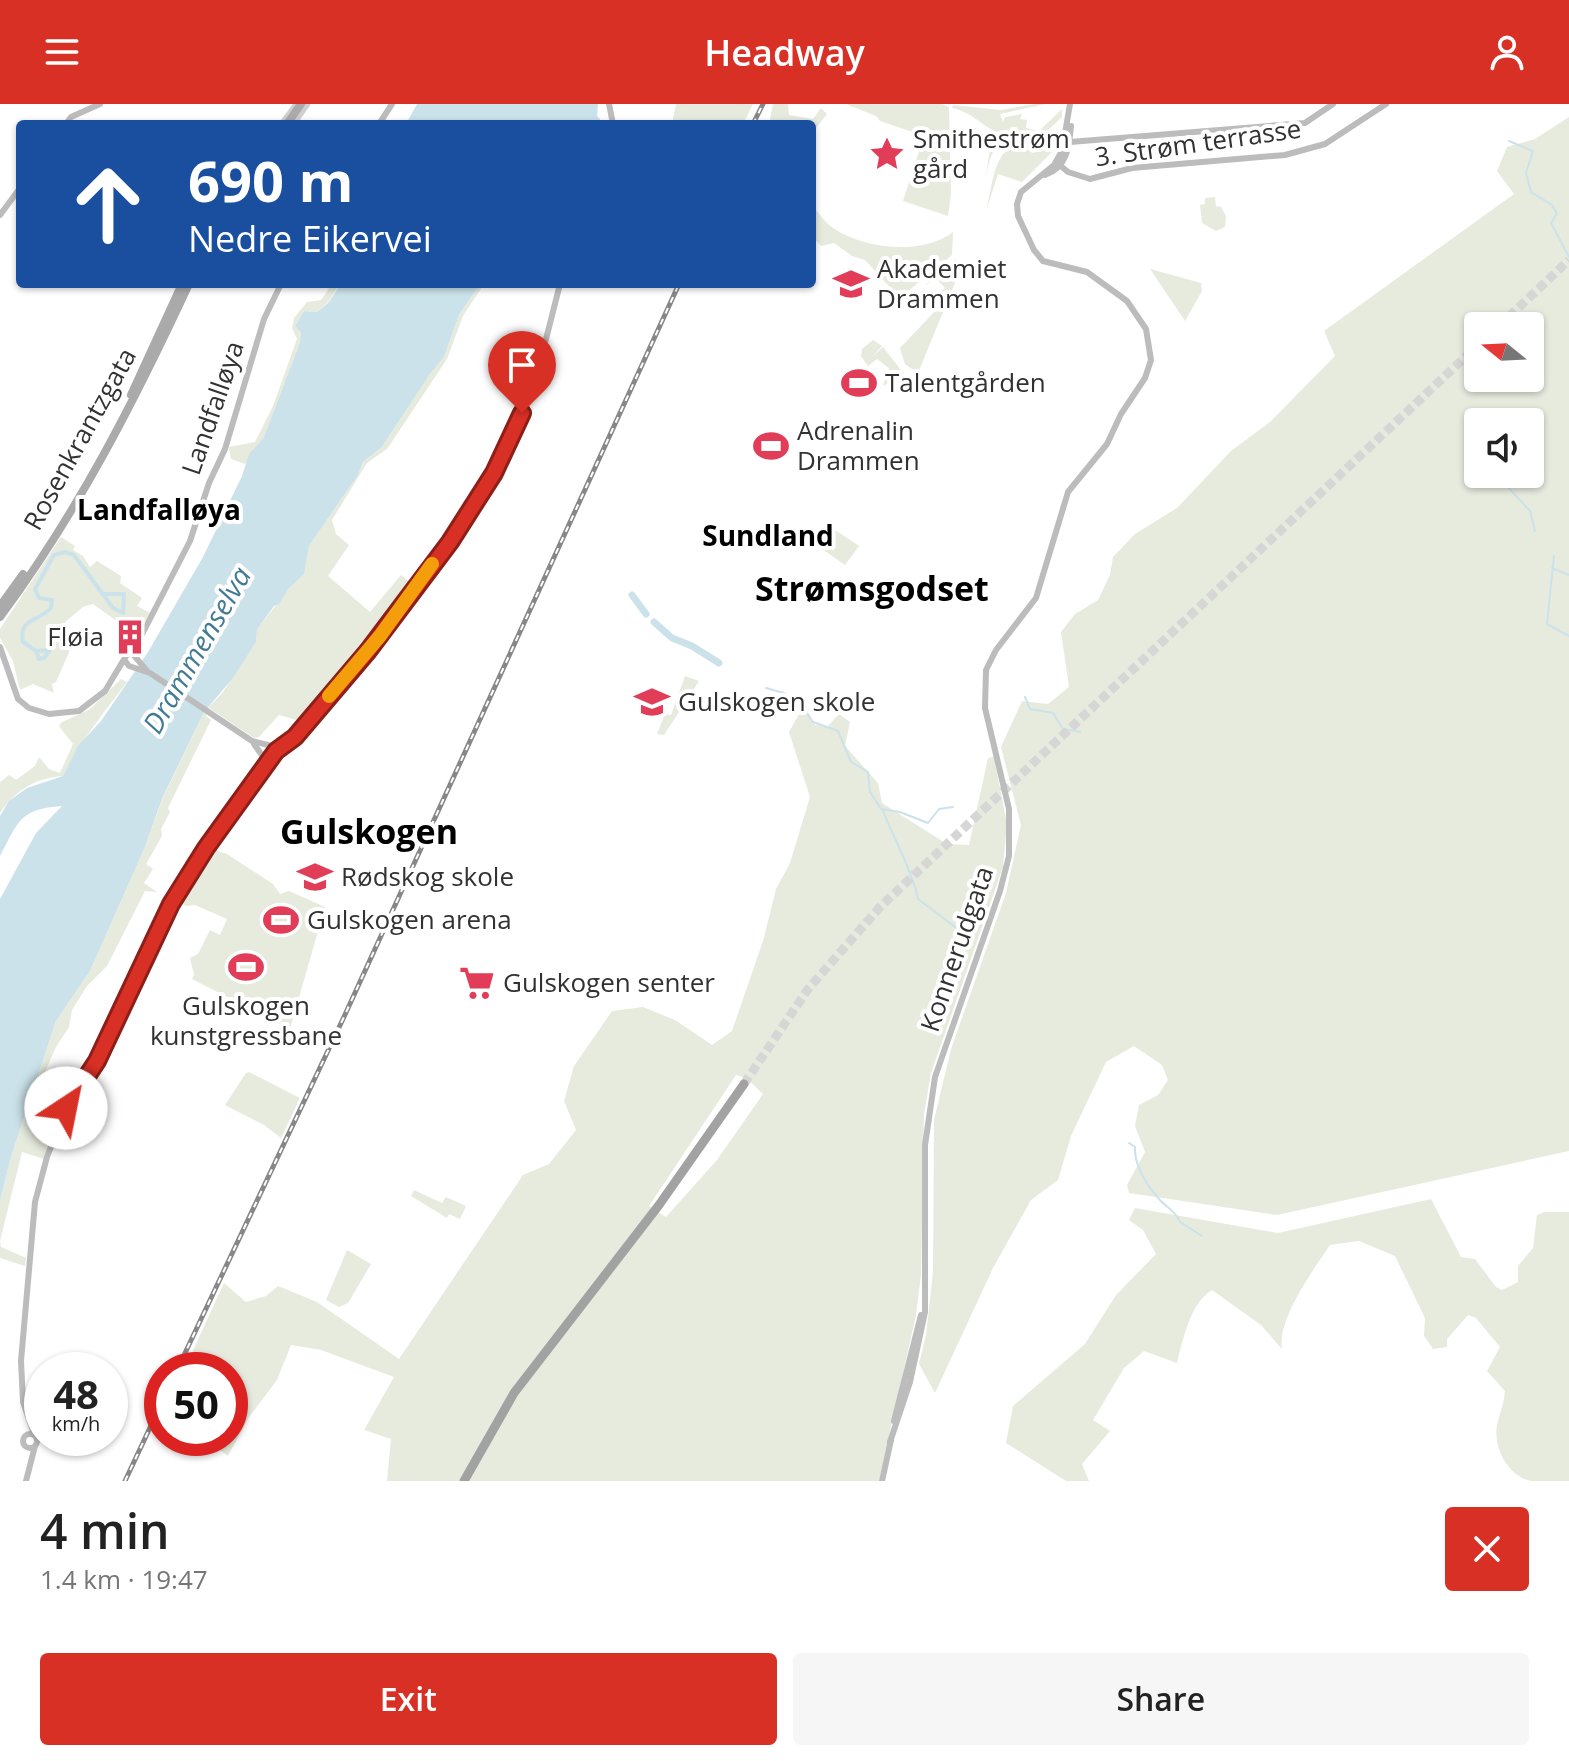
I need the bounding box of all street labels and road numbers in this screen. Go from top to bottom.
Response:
street label: 3. Strøm terrasse [1092,110,1303,174]
street label: Landfalløya [172,336,252,479]
street label: Rosenkrantzgata [14,341,144,536]
street label: Konnerudgata [911,861,1001,1036]

